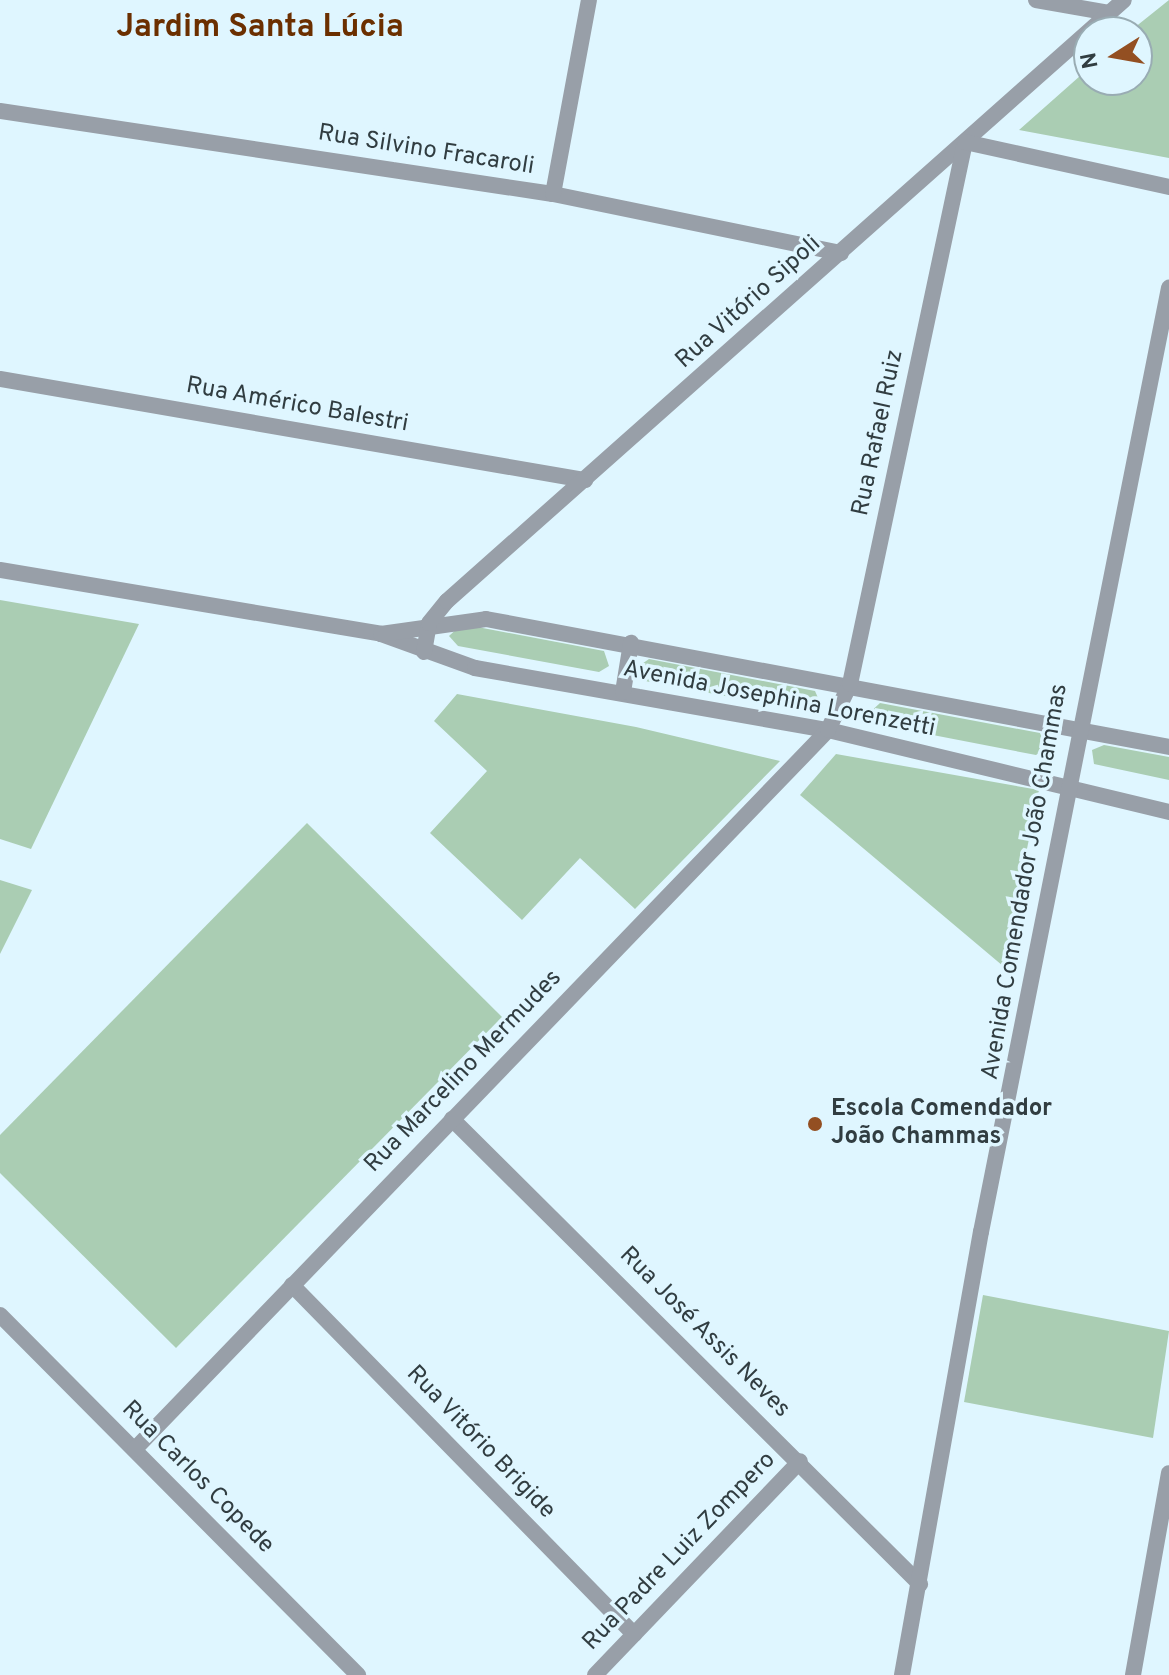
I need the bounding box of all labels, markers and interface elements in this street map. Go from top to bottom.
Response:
district label: Jardim Santa Lúcia [116,9,404,47]
north arrow [1073,16,1153,96]
text: N [1076,50,1106,71]
street label: Rua Silvino Fracaroli [316,120,536,182]
street label: Rua Vitório Sipoli [670,230,828,376]
street label: Rua Rafael Ruiz [847,347,911,519]
street label: Rua Américo Balestri [183,372,411,440]
street label: Avenida Josephina Lorenzetti [621,656,937,744]
street label: Avenida Comendador João Chammas [977,682,1075,1082]
street label: Rua Marcelino Mermudes [360,965,568,1179]
place label: Escola Comendador João Chammas [831,1096,1052,1152]
marker: Escola Comendador João Chammas [806,1115,824,1133]
street label: Rua José Assis Neves [612,1241,796,1425]
street label: Rua Vitório Brigide [399,1360,561,1526]
street label: Rua Carlos Copede [115,1396,279,1560]
street label: Rua Padre Luiz Zompero [578,1447,782,1657]

